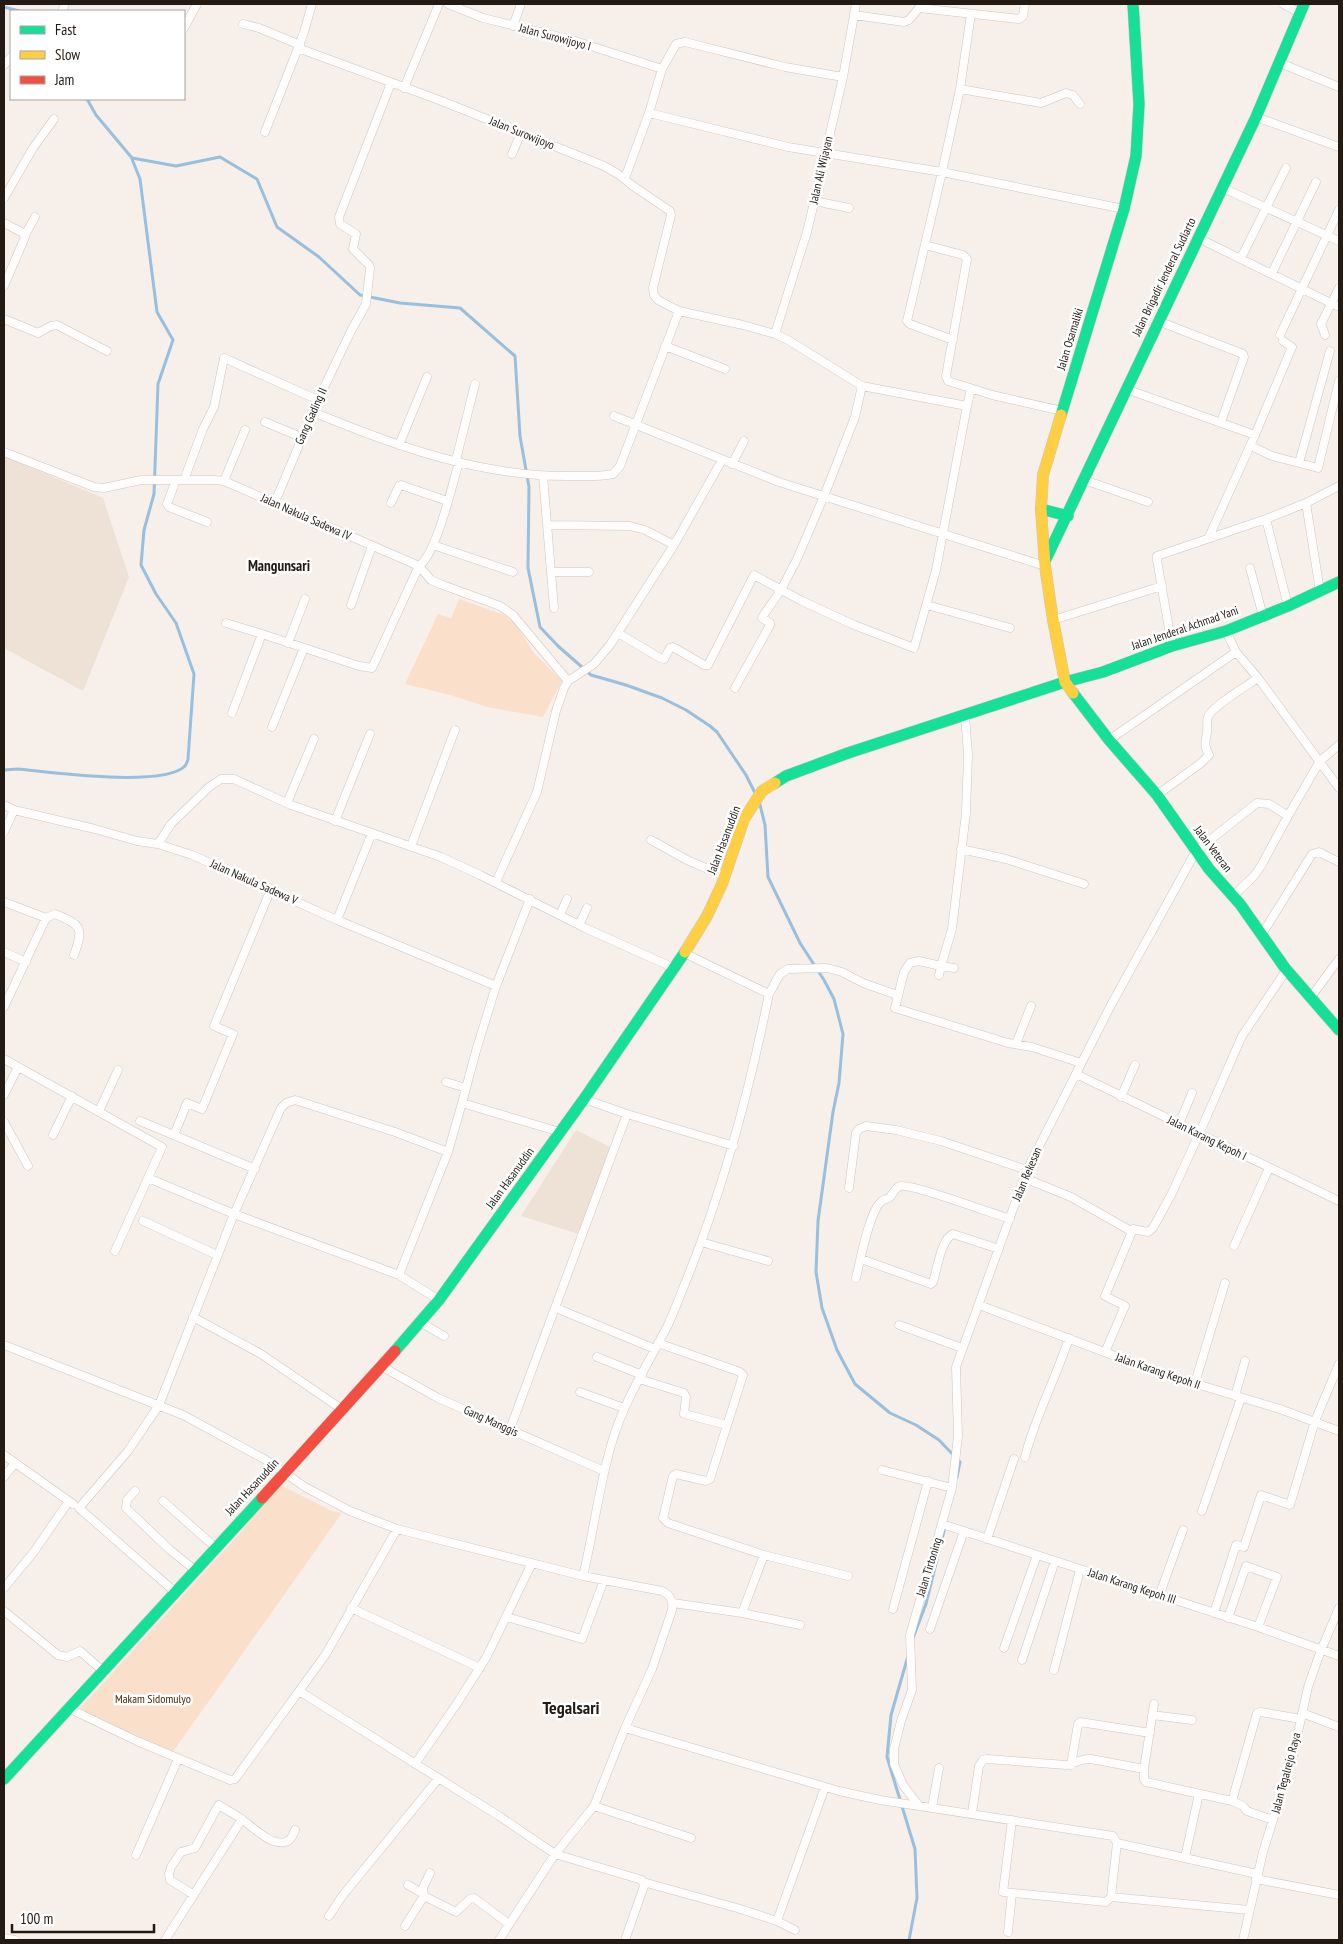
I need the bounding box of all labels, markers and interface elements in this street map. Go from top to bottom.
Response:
legend [10,10,185,100]
street label: Jalan Surowijoyo I [516,19,593,53]
text: Fast [55,20,76,39]
text: Slow [55,45,80,64]
text: Jam [54,70,74,89]
street label: Jalan Surowijoyo [487,112,557,152]
street label: Jalan Ali Wijayan [805,135,836,206]
street label: Jalan Brigadir Jenderal Sudiarto [1128,215,1199,339]
street label: Jalan Osamaliki [1053,306,1086,373]
street label: Gang Gading II [291,385,330,447]
street label: Jalan Nakula Sadewa IV [258,490,354,543]
district label: Mangunsari [248,556,310,575]
street label: Jalan Jenderal Achmad Yani [1128,602,1240,653]
street label: Jalan Hasanuddin [703,804,743,877]
street label: Jalan Veteran [1190,822,1236,875]
street label: Jalan Nakula Sadewa V [207,855,301,908]
street label: Jalan Karang Kepoh I [1164,1112,1249,1163]
street label: Jalan Hasanuddin [482,1144,537,1212]
street label: Jalan Rekesan [1008,1145,1045,1204]
street label: Jalan Karang Kepoh II [1113,1349,1203,1392]
street label: Gang Manggis [461,1402,521,1439]
street label: Jalan Hasanuddin [221,1455,282,1519]
street label: Jalan Tirtoning [912,1535,945,1599]
street label: Jalan Karang Kepoh III [1085,1564,1178,1607]
park label: Makam Sidomulyo [115,1691,191,1706]
district label: Tegalsari [542,1696,600,1719]
street label: Jalan Tegalrejo Raya [1267,1731,1304,1816]
scale bar [12,1902,155,1934]
text: 100 m [20,1909,53,1928]

